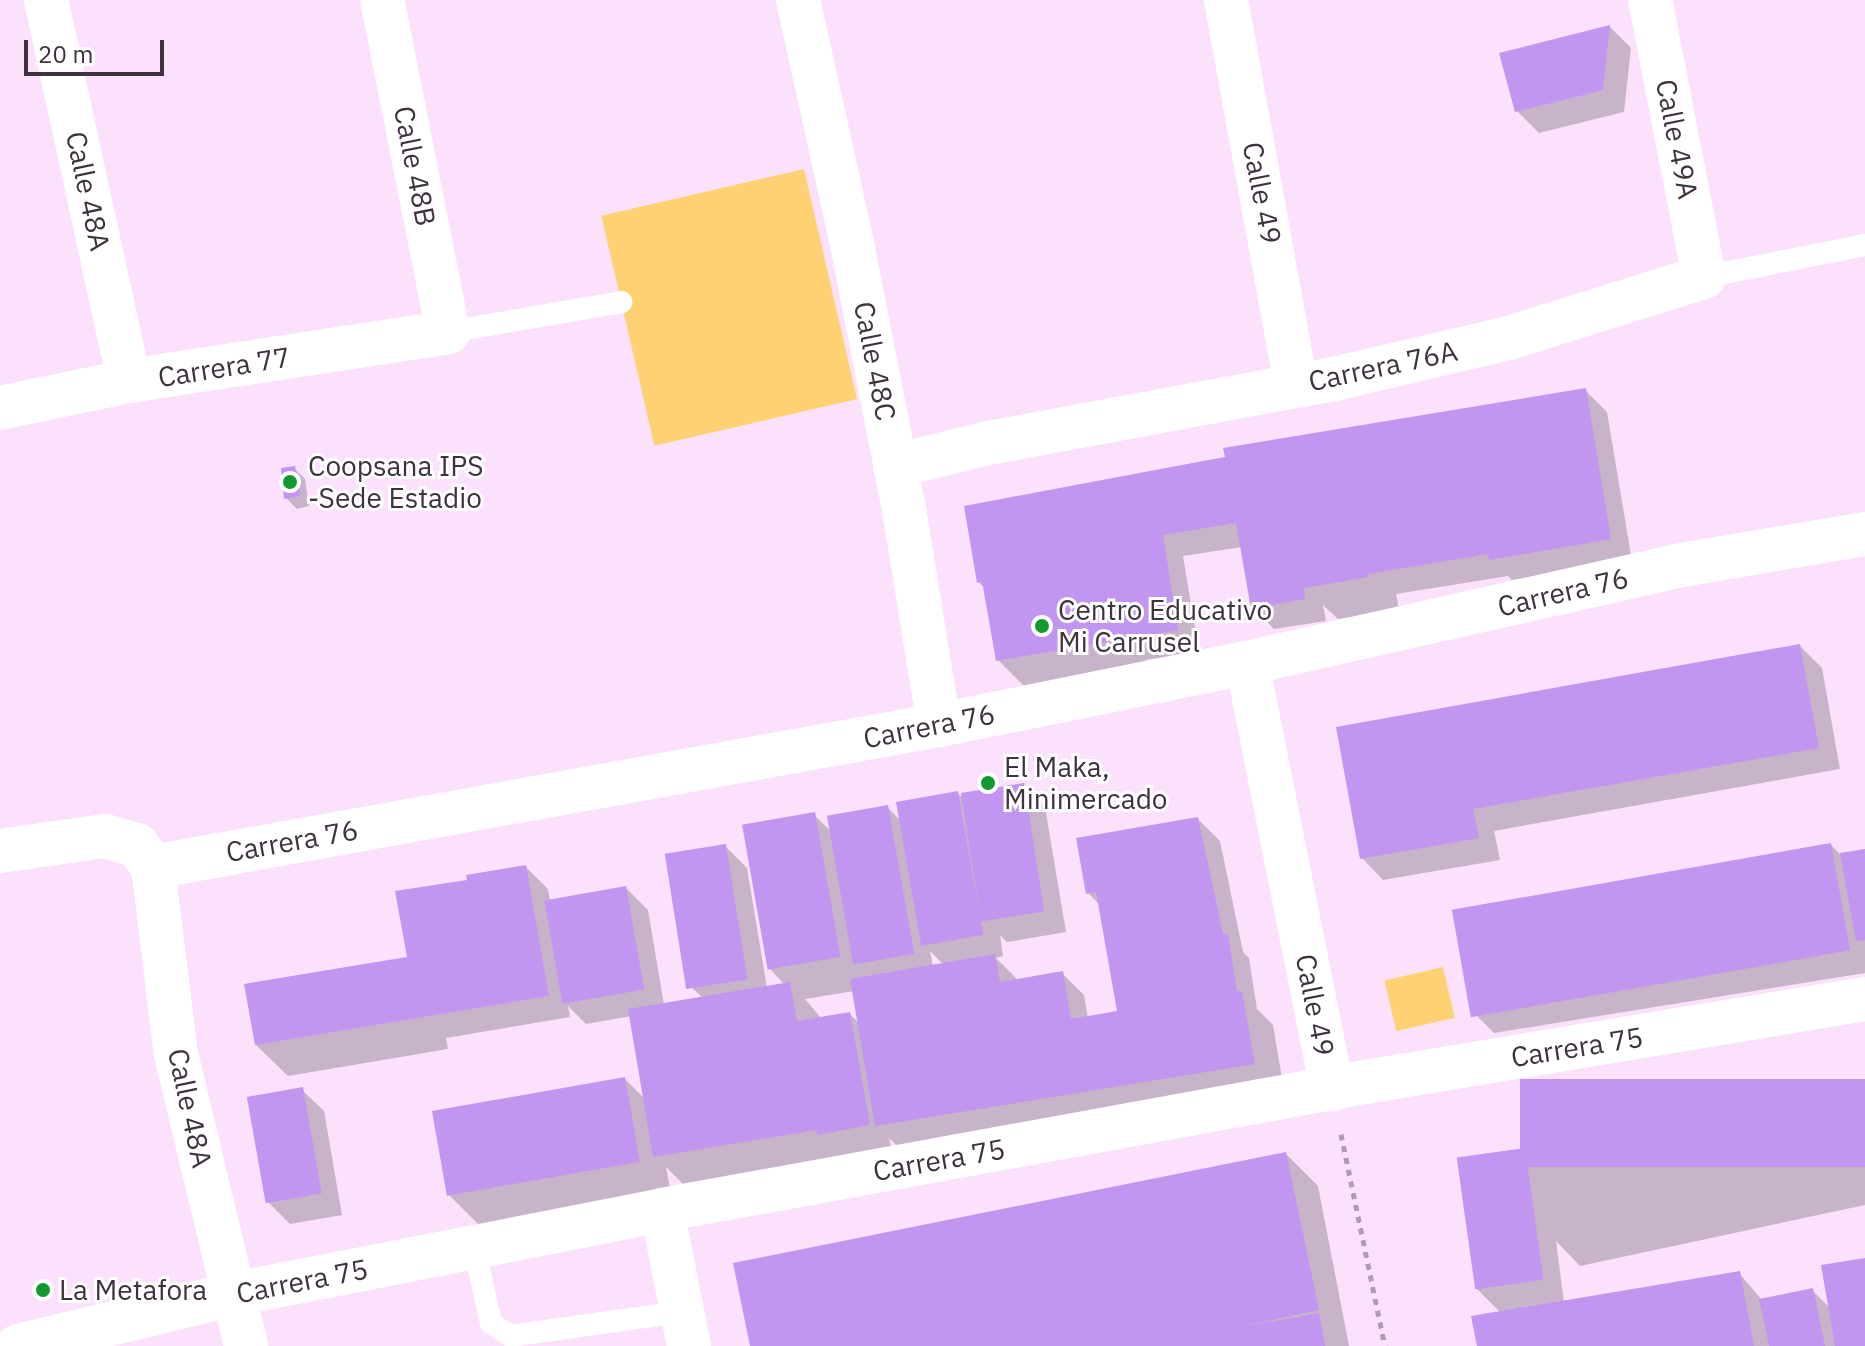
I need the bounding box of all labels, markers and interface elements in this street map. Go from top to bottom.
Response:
scale bar [28,24,168,74]
text: 20 m [38,38,93,70]
street label: Calle 49A [1649,76,1705,202]
street label: Calle 48B [387,103,443,229]
street label: Calle 48A [59,128,117,254]
street label: Calle 49 [1236,139,1288,247]
street label: Calle 48C [847,299,903,423]
street label: Carrera 76A [1305,334,1461,398]
street label: Carrera 77 [155,340,293,394]
place label: Coopsana IPS -Sede Estadio [308,449,483,515]
marker: Coopsana IPS -Sede Estadio [279,471,301,493]
street label: Carrera 76 [1494,561,1632,623]
place label: Centro Educativo Mi Carrusel [1058,593,1272,659]
marker: Centro Educativo Mi Carrusel [1033,617,1051,635]
street label: Carrera 76 [860,697,998,755]
place label: El Maka, Minimercado [1004,750,1168,816]
marker: El Maka, Minimercado [979,774,997,792]
street label: Carrera 76 [223,813,361,869]
street label: Calle 49 [1289,951,1341,1059]
street label: Carrera 75 [1508,1020,1646,1074]
street label: Calle 48A [161,1045,219,1171]
street label: Carrera 75 [870,1132,1008,1188]
street label: Carrera 75 [233,1252,371,1310]
place label: La Metafora [59,1273,207,1307]
marker: La Metafora [34,1281,52,1299]

